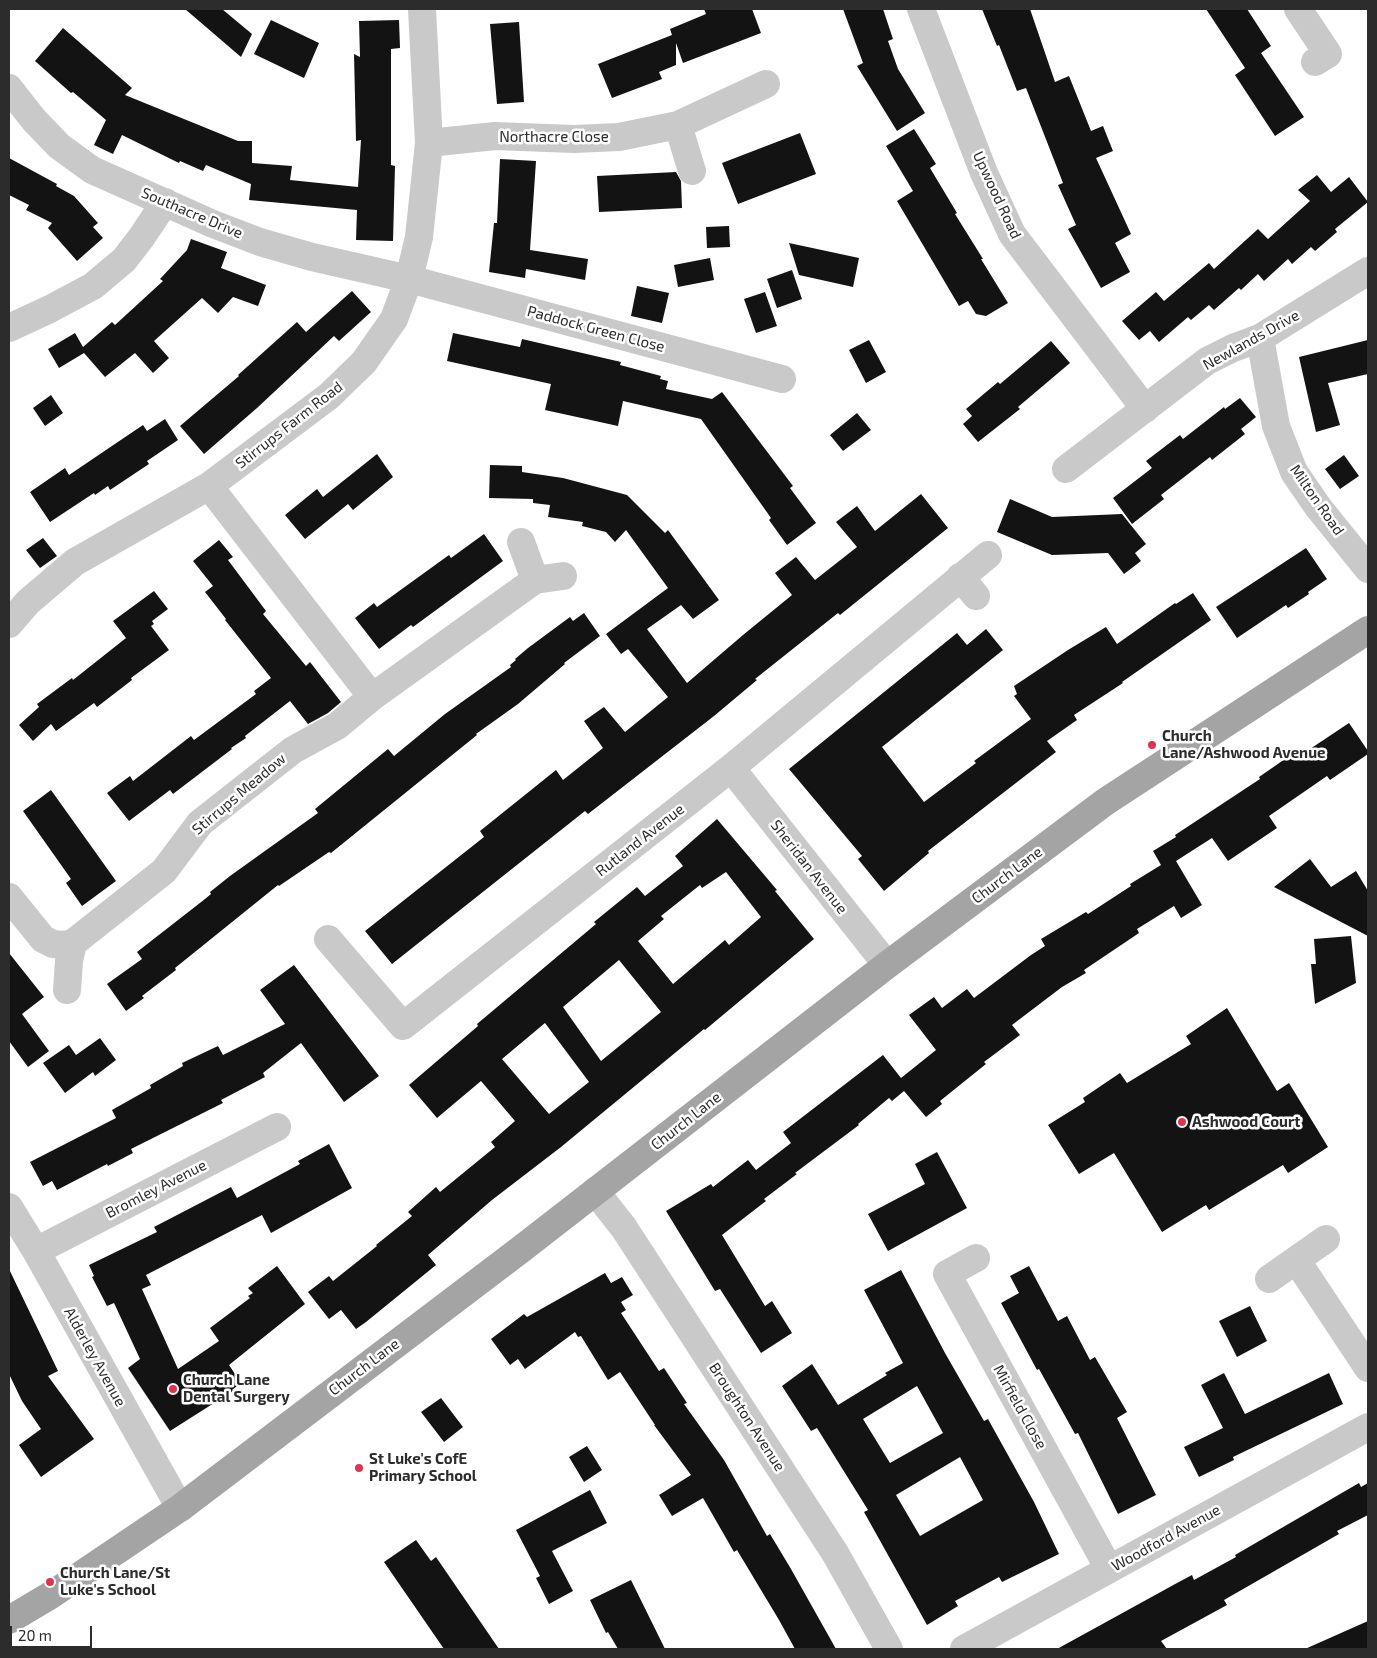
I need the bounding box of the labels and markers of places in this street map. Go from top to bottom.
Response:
place label: Church Lane/Ashwood Avenue [1162,727,1325,762]
marker: Church Lane/Ashwood Avenue [1146,739,1158,751]
place label: Ashwood Court [1192,1113,1300,1131]
marker: Ashwood Court [1176,1116,1188,1128]
place label: Church Lane Dental Surgery [183,1371,290,1406]
marker: Church Lane Dental Surgery [167,1383,179,1395]
place label: St Luke's CofE Primary School [369,1450,477,1485]
marker: St Luke's CofE Primary School [353,1462,365,1474]
place label: Church Lane/St Luke's School [60,1564,170,1599]
marker: Church Lane/St Luke's School [44,1576,56,1588]

